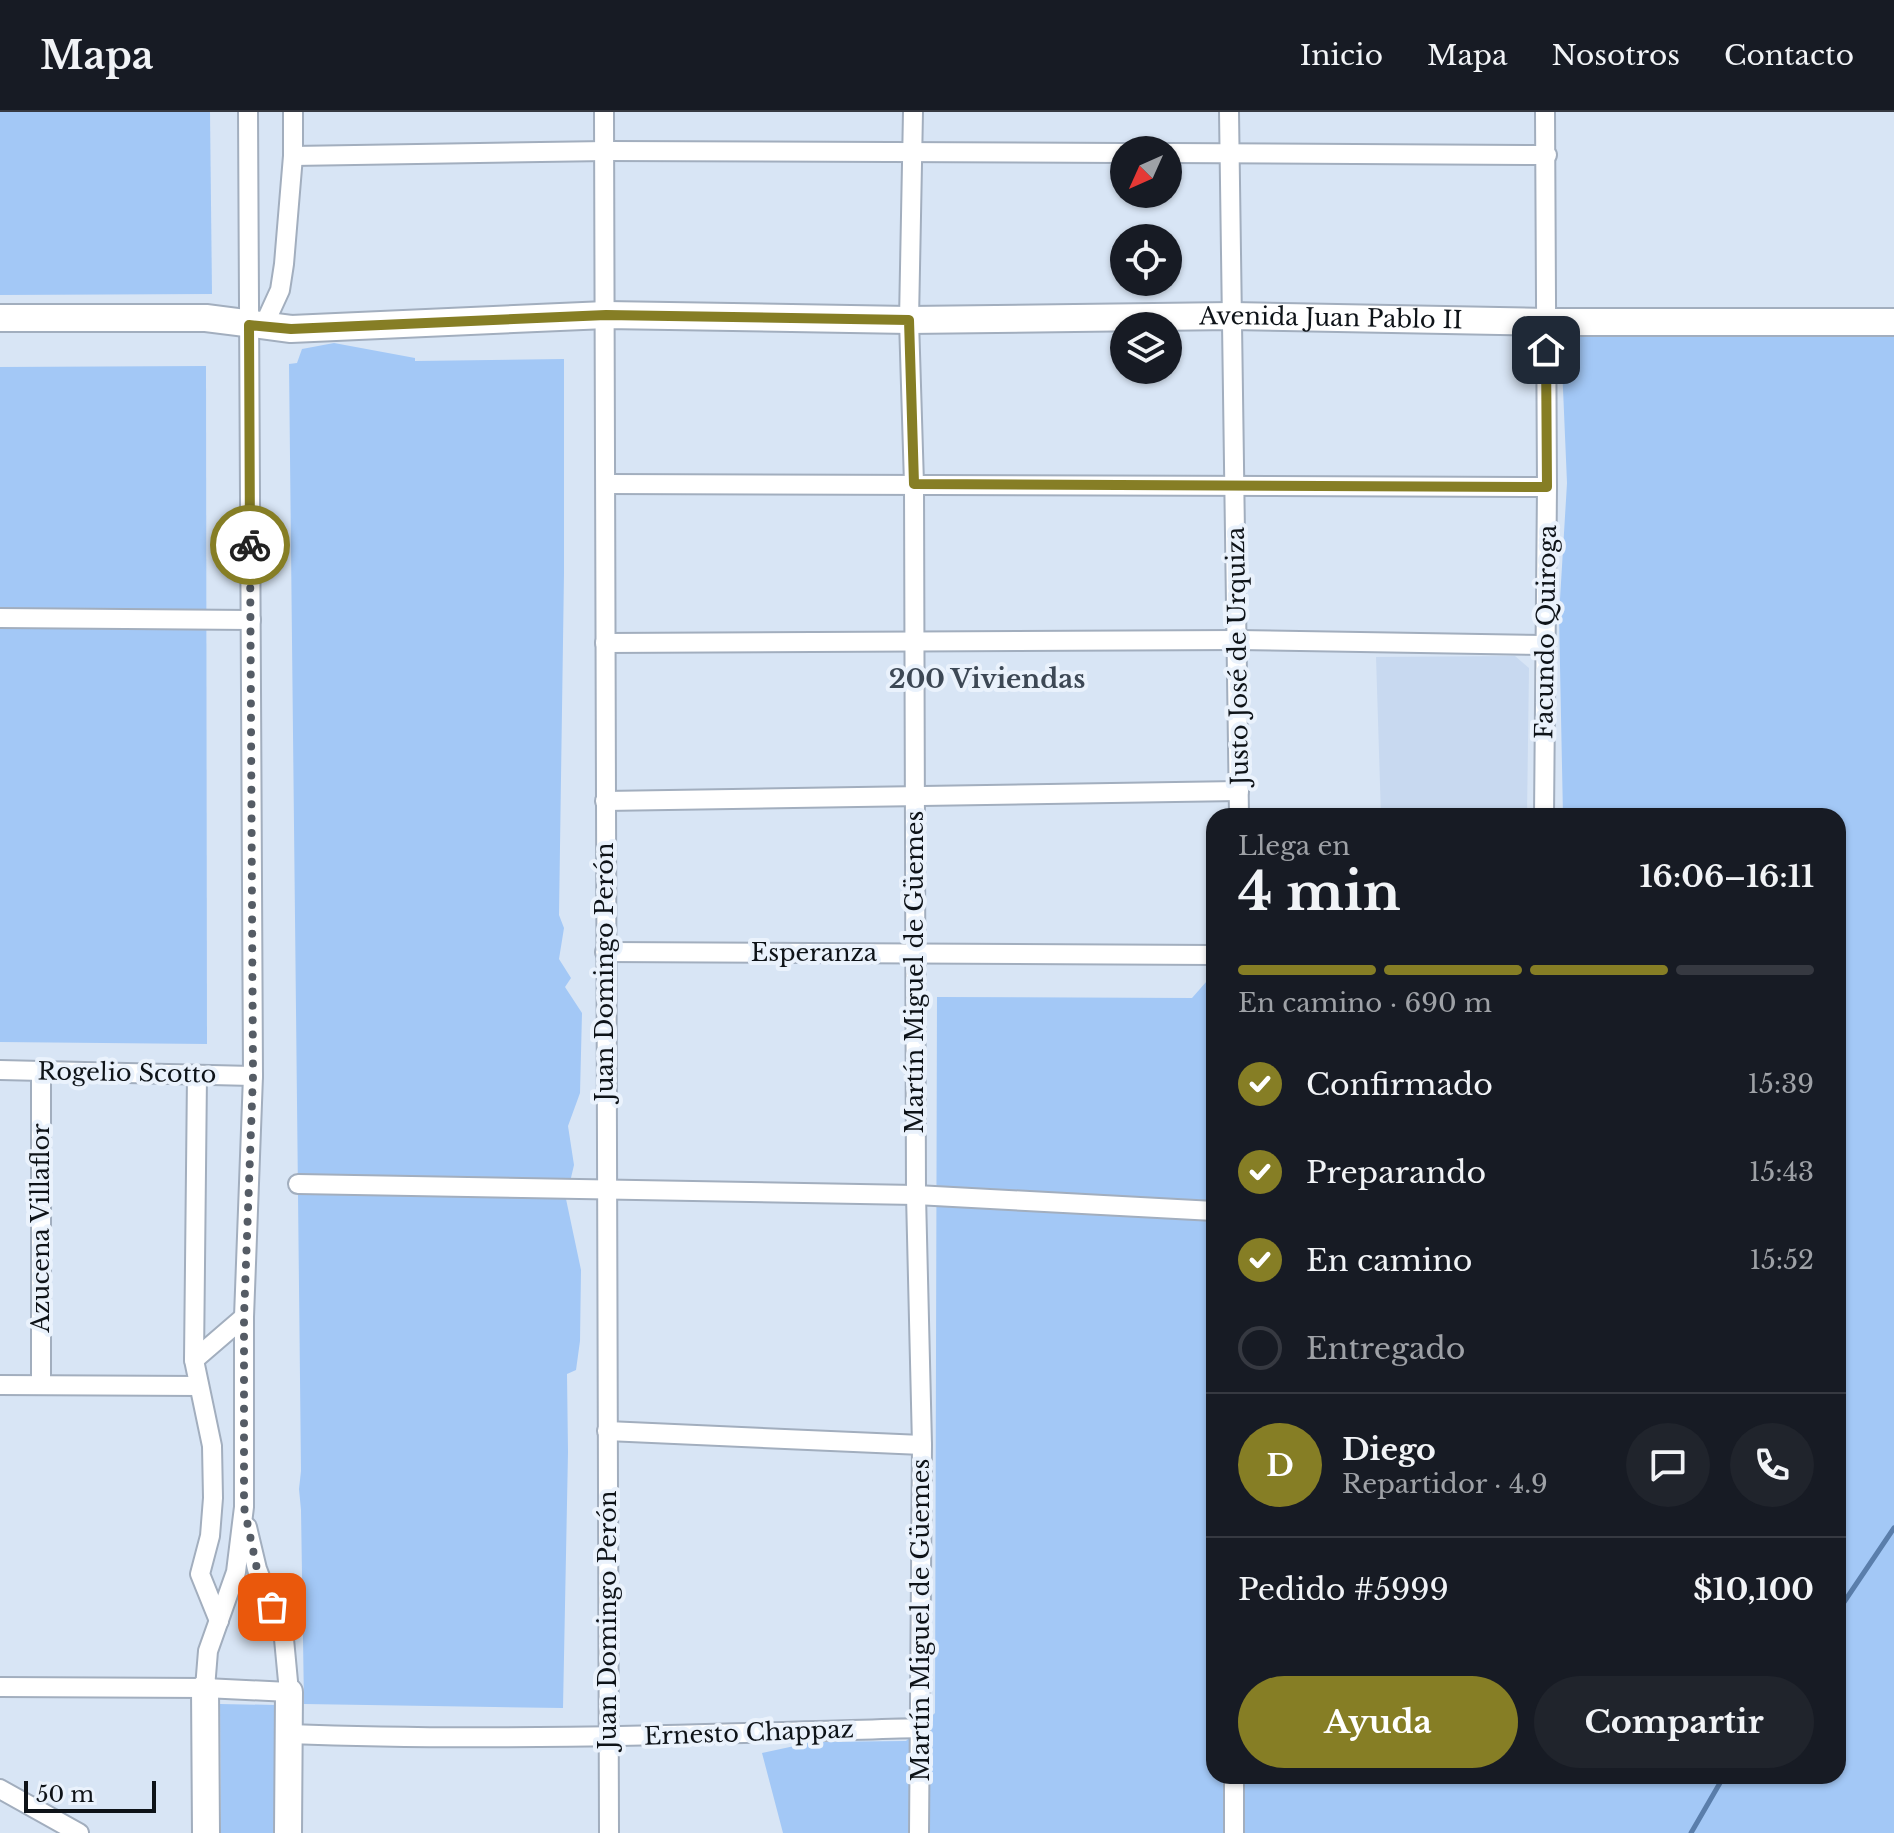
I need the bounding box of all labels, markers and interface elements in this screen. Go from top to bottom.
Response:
text: Mapa [40,32,154,79]
text: Inicio [1300,38,1383,73]
text: Mapa [1427,38,1508,73]
text: Nosotros [1552,38,1680,73]
text: Contacto [1724,38,1854,73]
north arrow [1110,136,1182,208]
map controls [1110,136,1182,384]
button: locate [1110,224,1182,296]
street label: Avenida Juan Pablo II [1198,301,1463,334]
button: layers [1110,312,1182,384]
pin [1512,316,1580,384]
icon: home [1524,328,1568,372]
courier [210,505,290,585]
icon: bike [228,523,272,567]
street label: Facundo Quiroga [1529,524,1562,739]
street label: Justo José de Urquiza [1221,526,1254,788]
district label: 200 Viviendas [889,663,1085,695]
street label: Martín Miguel de Güemes [900,811,929,1133]
text: Llega en [1238,830,1350,862]
street label: Juan Domingo Perón [590,843,619,1104]
text: 16:06–16:11 [1639,858,1814,895]
text: 4 min [1238,860,1400,924]
street label: Esperanza [751,938,878,967]
text: En camino · 690 m [1238,987,1492,1019]
street label: Rogelio Scotto [37,1056,217,1089]
icon: check [1238,1062,1282,1106]
text: Confirmado [1306,1066,1493,1103]
text: 15:39 [1747,1068,1814,1100]
street label: Azucena Villaflor [26,1123,55,1334]
icon: check [1238,1150,1282,1194]
text: Preparando [1306,1154,1486,1191]
text: 15:43 [1749,1156,1814,1188]
icon: check [1238,1238,1282,1282]
text: En camino [1306,1242,1472,1279]
text: 15:52 [1749,1244,1814,1276]
text: Entregado [1306,1330,1465,1367]
button: chat [1626,1423,1710,1507]
button: phone [1730,1423,1814,1507]
text: Diego [1342,1431,1436,1468]
text: D [1266,1447,1294,1484]
street label: Martín Miguel de Güemes [906,1459,935,1781]
text: Repartidor · 4.9 [1342,1468,1548,1500]
street label: Juan Domingo Perón [593,1491,622,1752]
text: Pedido #5999 [1238,1571,1449,1608]
text: $10,100 [1693,1571,1814,1608]
pin [238,1573,306,1641]
icon: bag [250,1585,294,1629]
button: Ayuda [1238,1676,1518,1768]
button: Compartir [1534,1676,1814,1768]
street label: Ernesto Chappaz [644,1714,854,1751]
scale bar [24,1777,156,1813]
text: 50 m [36,1781,94,1808]

